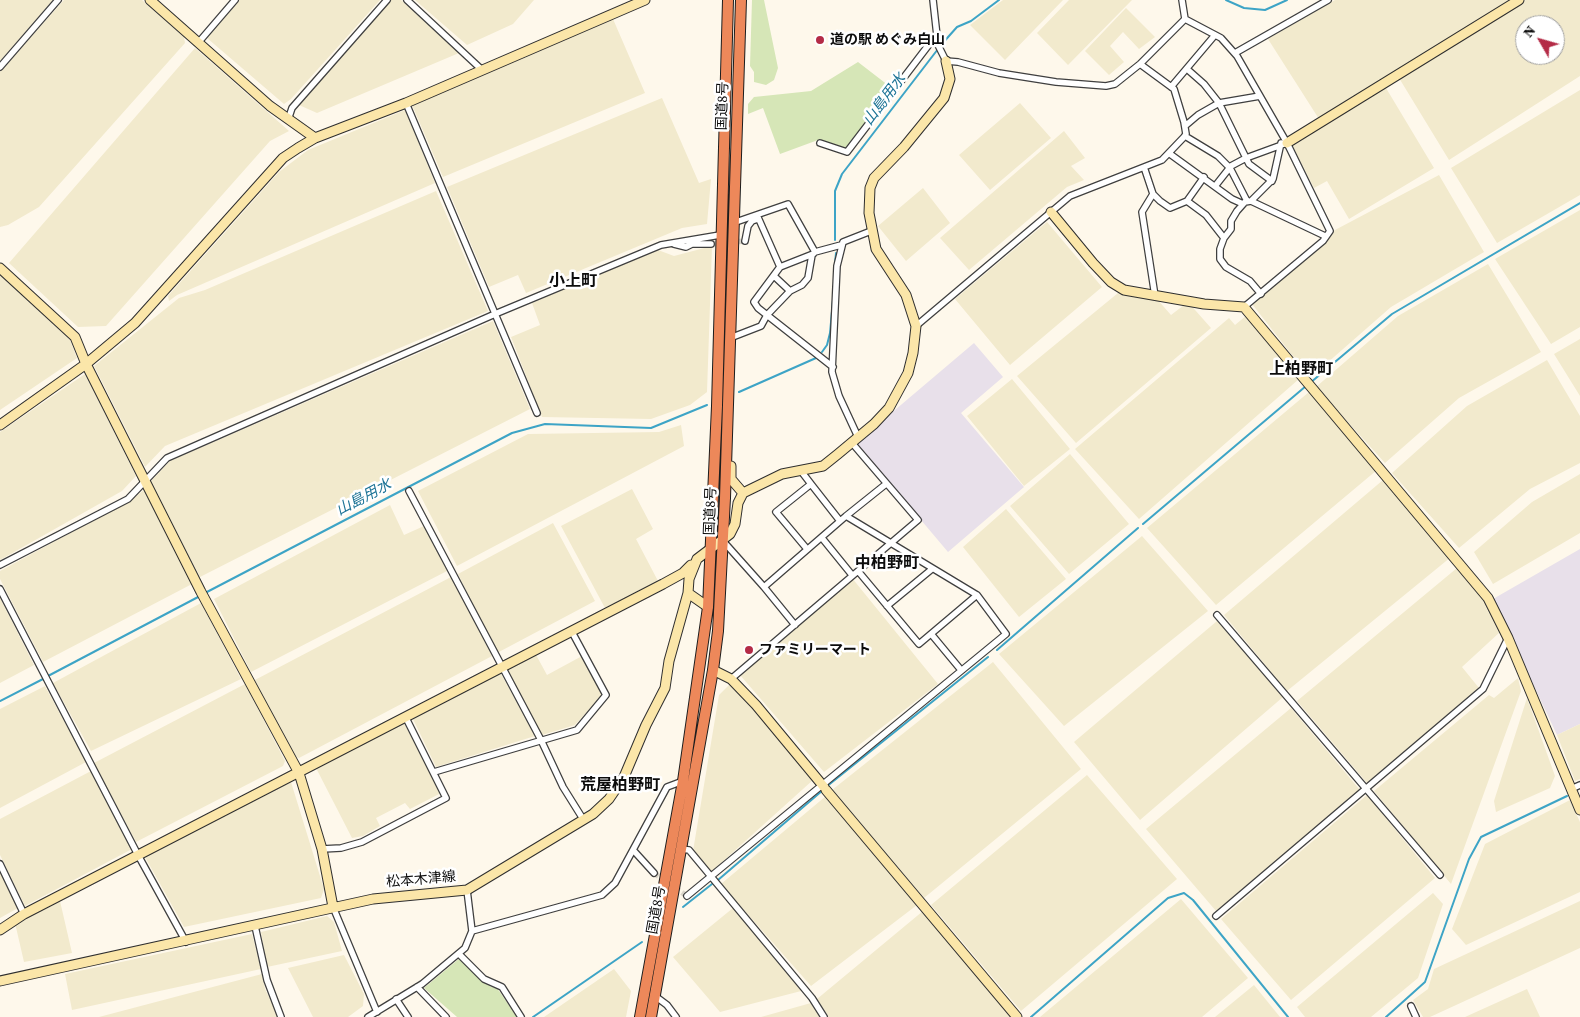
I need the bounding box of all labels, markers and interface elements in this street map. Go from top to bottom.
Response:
north arrow [1515,15,1565,65]
text: N [1518,21,1540,42]
place label: 道の駅 めぐみ白山 [830,32,945,48]
marker: 道の駅 めぐみ白山 [814,34,826,46]
water label: 山島用水 [860,71,910,129]
street label: 国道8号 [714,81,732,131]
district label: 小上町 [549,272,597,292]
district label: 上柏野町 [1269,360,1333,380]
water label: 山島用水 [333,476,395,520]
street label: 国道8号 [702,486,720,536]
district label: 中柏野町 [855,554,919,574]
place label: ファミリーマート [759,642,871,658]
marker: ファミリーマート [743,644,755,656]
district label: 荒屋柏野町 [580,776,660,796]
street label: 松本木津線 [385,869,457,891]
street label: 国道8号 [644,884,670,936]

